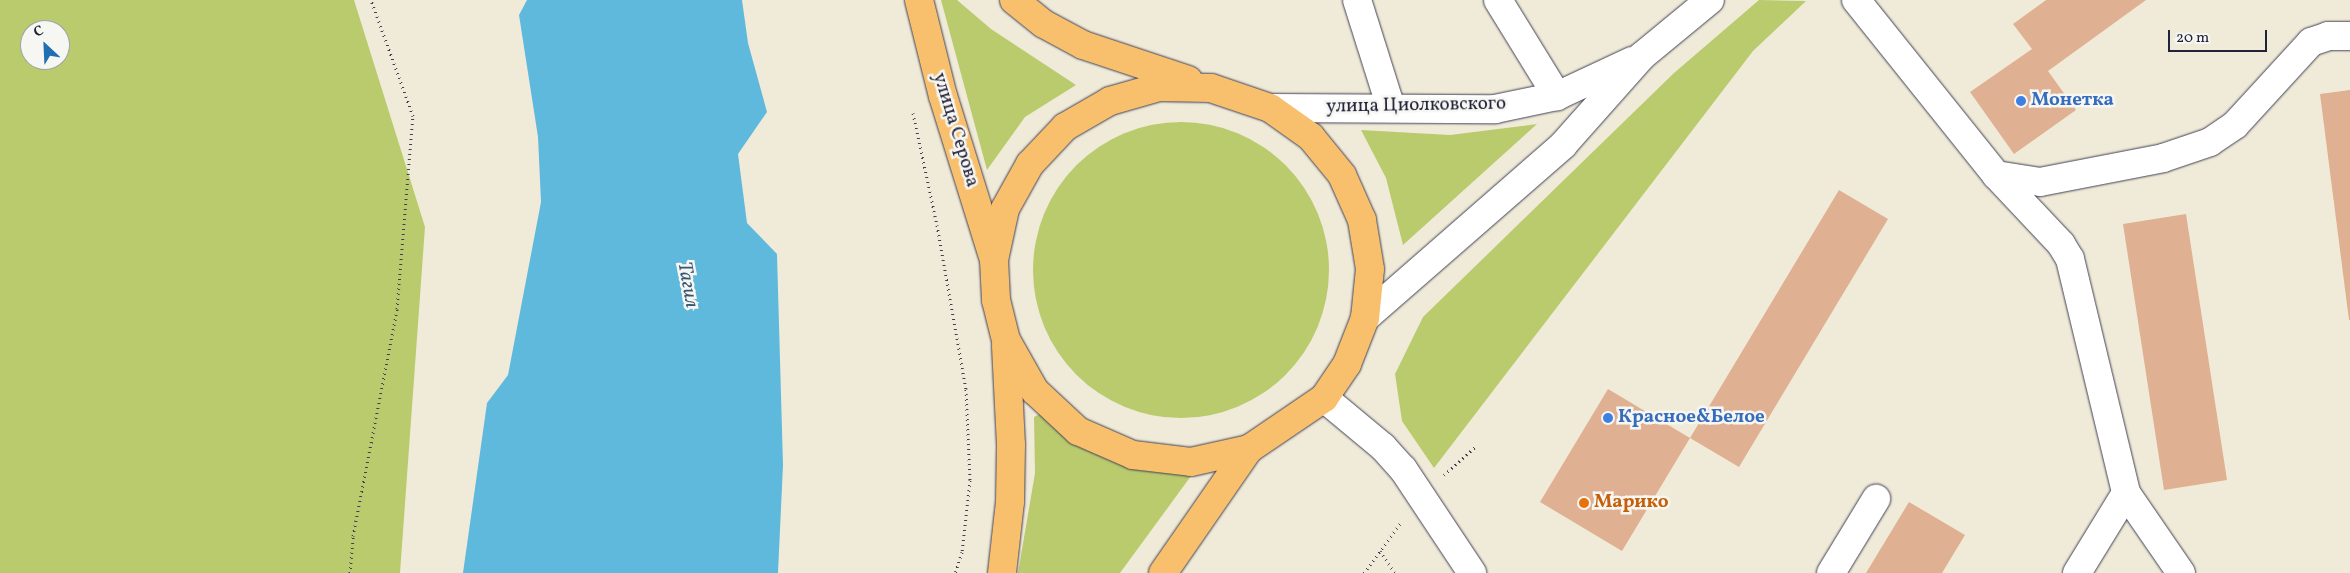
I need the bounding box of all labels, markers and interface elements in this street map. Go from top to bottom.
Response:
north arrow [20,20,70,70]
scale bar [2170,20,2269,52]
text: С [31,21,47,42]
text: 20 m [2176,28,2209,49]
street label: улица Серова [927,70,983,190]
place label: Монетка [2031,90,2114,112]
street label: улица Циолковского [1326,93,1506,119]
marker: Монетка [2015,95,2027,107]
water label: Тагил [671,260,703,310]
place label: Красное&Белое [1618,407,1765,429]
marker: Красное&Белое [1602,412,1614,424]
place label: Марико [1594,492,1669,514]
marker: Марико [1578,497,1590,509]

